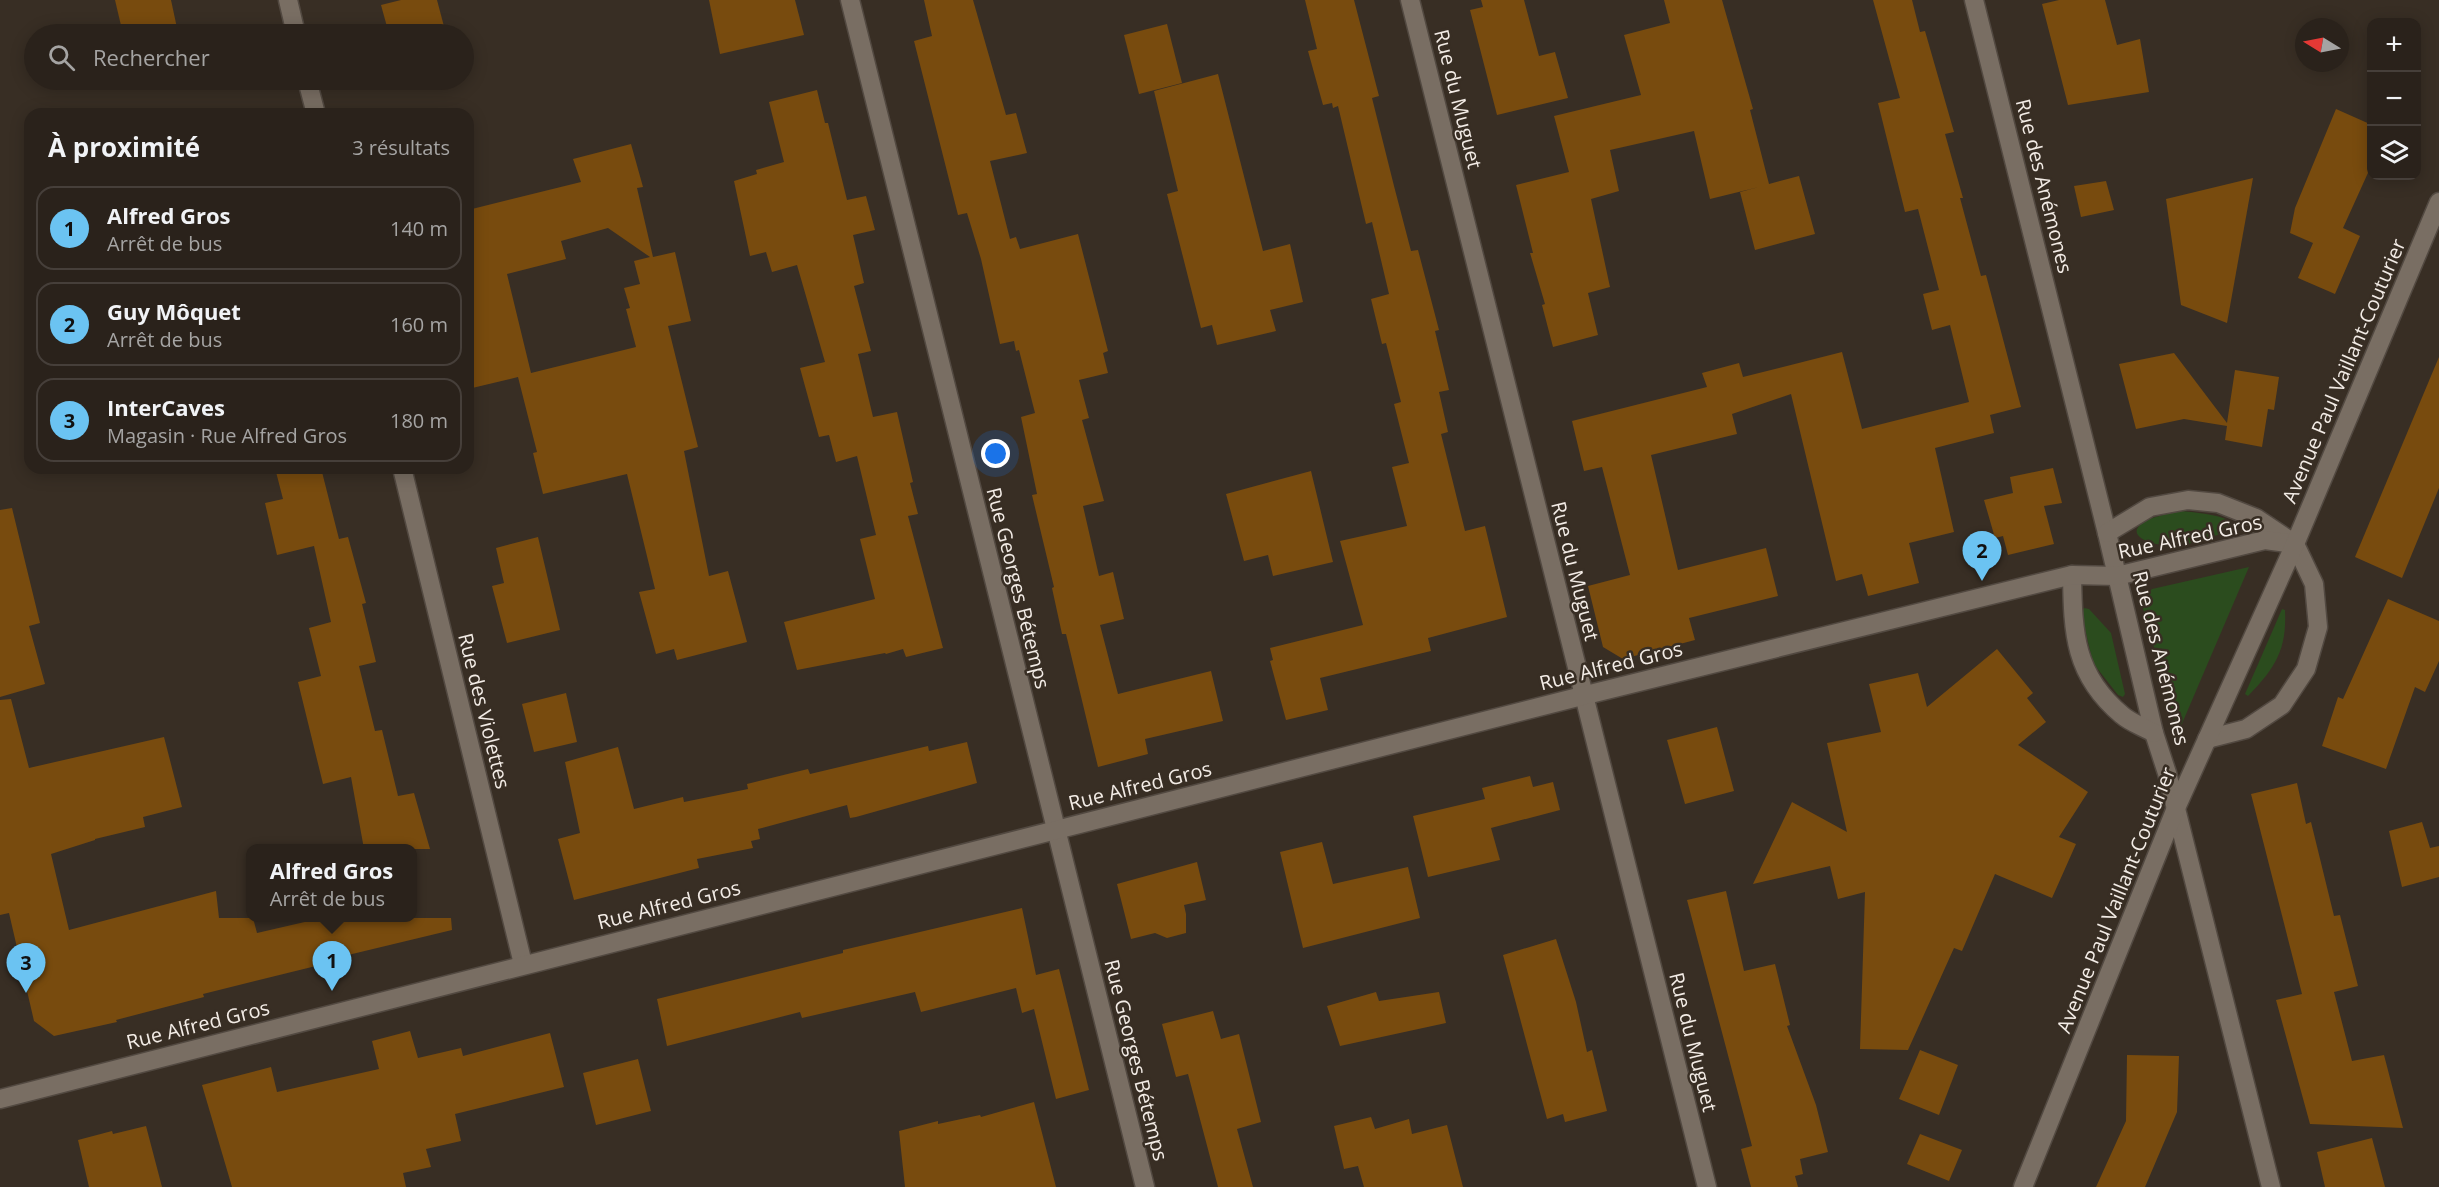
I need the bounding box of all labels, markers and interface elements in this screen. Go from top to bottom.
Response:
north arrow [2295,18,2349,72]
map controls [2367,18,2421,180]
button: + [2367,18,2421,72]
search box [24,24,474,90]
street label: Rue du Muguet [1428,26,1489,171]
icon: search [45,41,78,74]
text: Rechercher [93,42,210,72]
button: − [2367,72,2421,126]
street label: Rue des Anémones [2010,96,2079,276]
button: layers [2367,126,2421,180]
text: À proximité [48,129,200,165]
text: 3 résultats [352,134,450,161]
text: Alfred Gros [107,200,231,230]
text: 1 [64,215,75,242]
text: 140 m [390,215,448,242]
text: Arrêt de bus [107,230,222,257]
street label: Avenue Paul Vaillant-Couturier [2276,235,2412,507]
text: Guy Môquet [107,296,241,326]
text: 2 [64,311,75,338]
text: 160 m [390,311,448,338]
text: Arrêt de bus [107,326,222,353]
text: InterCaves [107,392,225,422]
text: 3 [64,407,75,434]
text: 180 m [390,407,448,434]
text: Magasin · Rue Alfred Gros [107,422,347,449]
your location [981,439,1010,468]
street label: Rue Georges Bétemps [980,484,1057,691]
street label: Rue du Muguet [1545,498,1606,643]
street label: Rue Alfred Gros [2115,508,2264,565]
pin: 2 [1962,532,2002,581]
street label: Rue des Anémones [2127,568,2196,748]
street label: Rue des Violettes [452,630,517,792]
street label: Rue Alfred Gros [1537,635,1685,696]
street label: Rue Alfred Gros [1066,755,1214,816]
street label: Avenue Paul Vaillant-Couturier [2050,763,2181,1037]
popup [246,844,417,922]
text: Alfred Gros [270,855,393,885]
street label: Rue Alfred Gros [595,874,743,935]
text: Arrêt de bus [270,885,385,912]
pin: 1 [312,942,352,991]
pin: 3 [6,944,46,993]
street label: Rue Georges Bétemps [1098,956,1175,1163]
street label: Rue du Muguet [1663,969,1724,1114]
street label: Rue Alfred Gros [124,994,272,1055]

